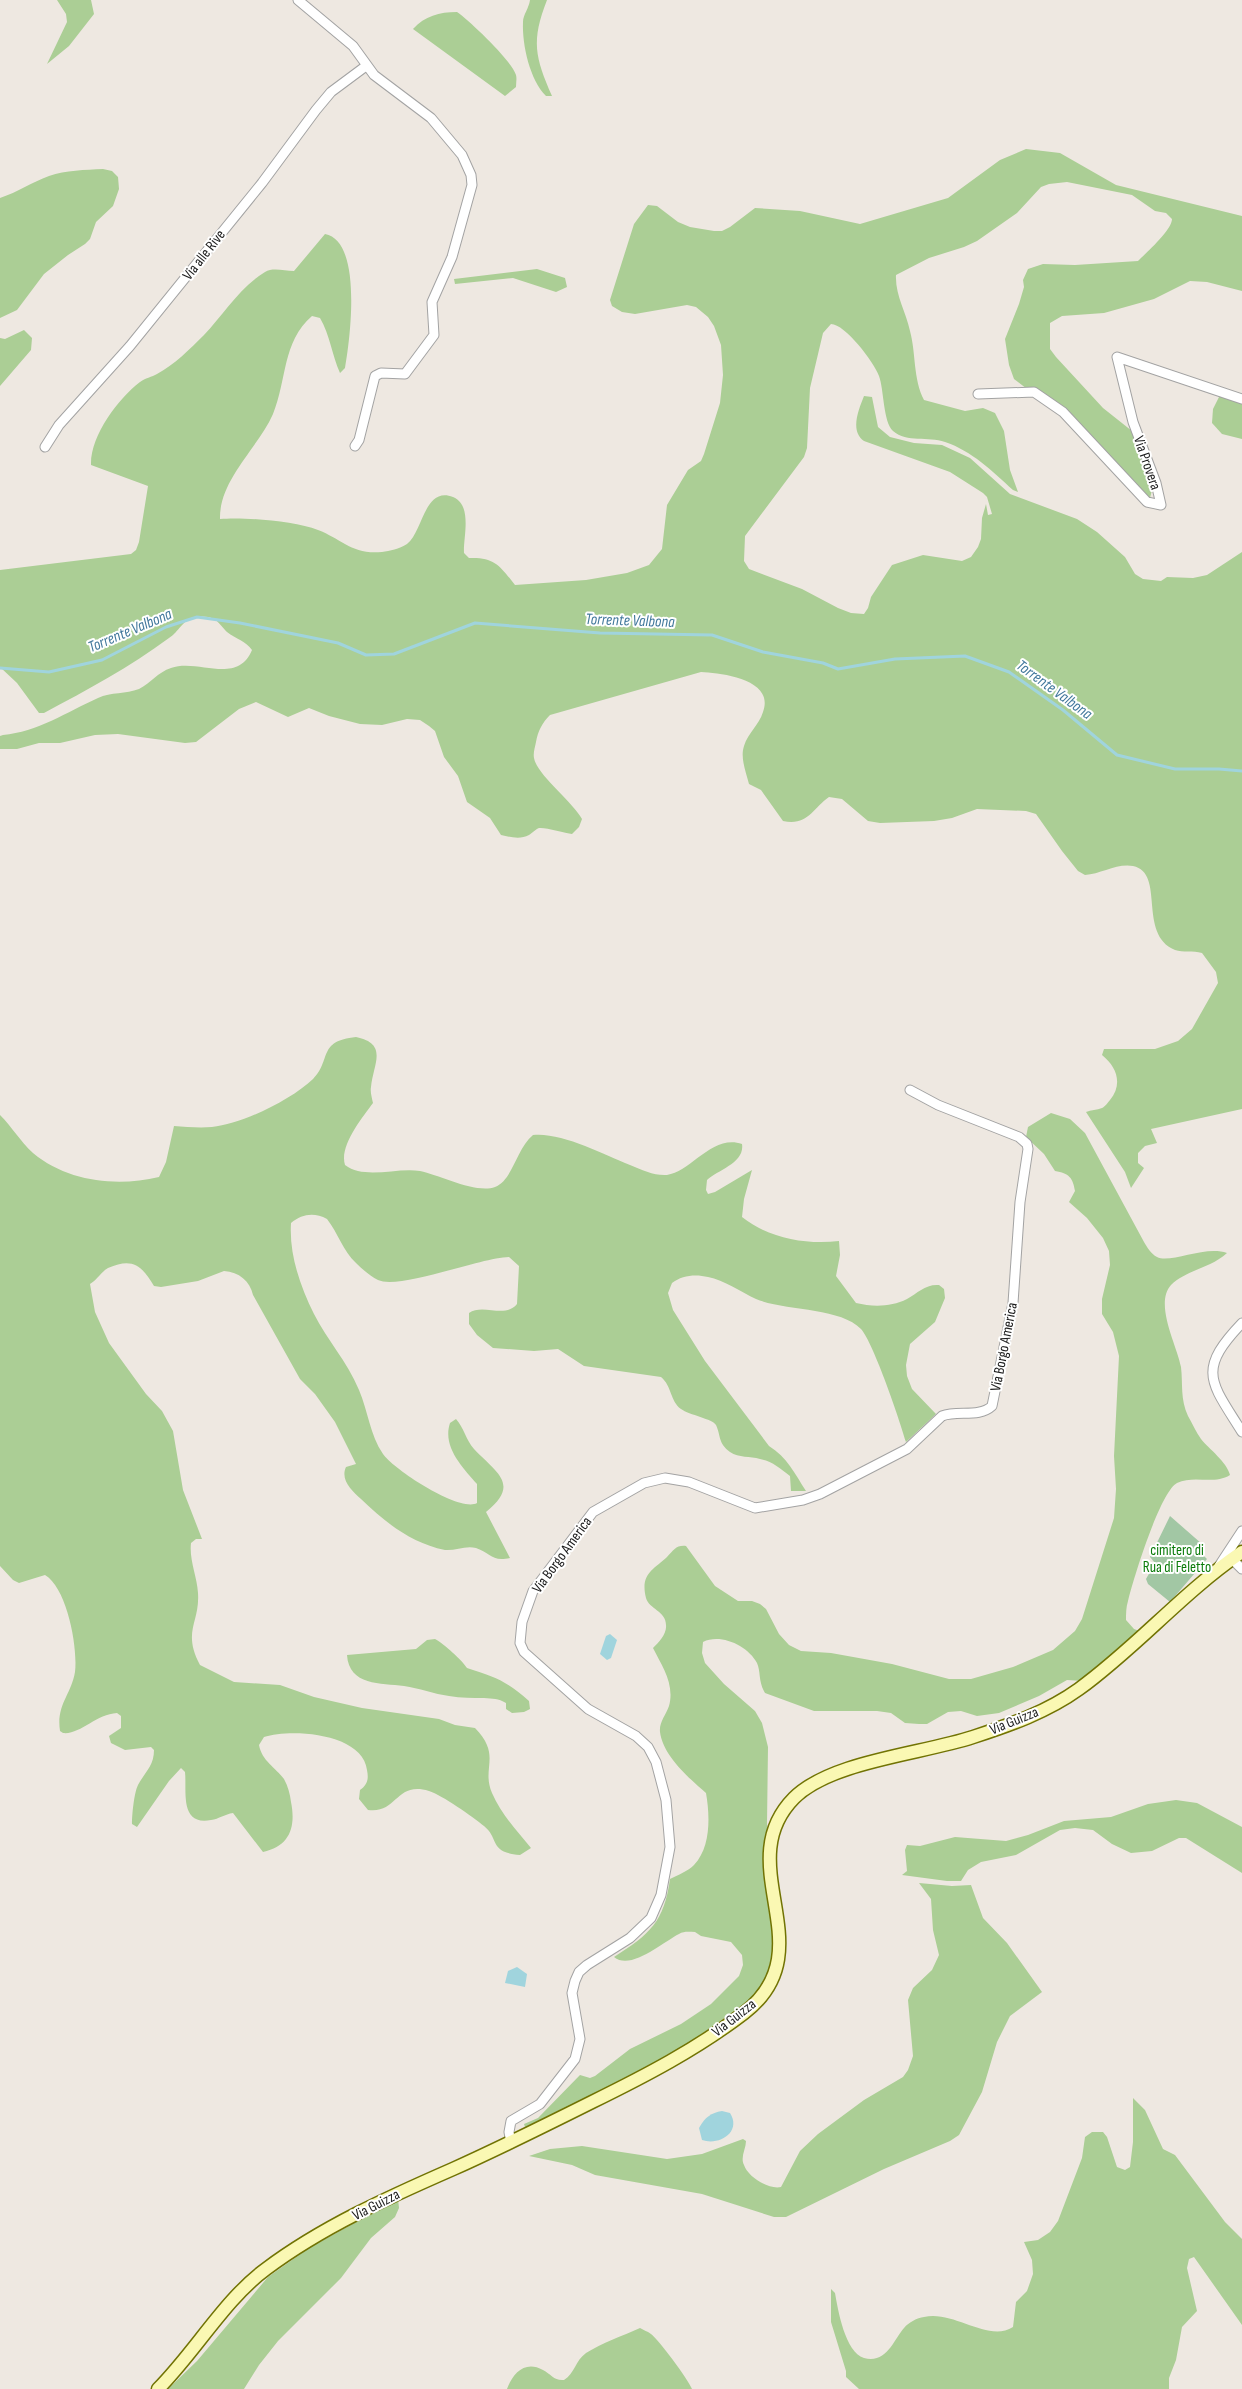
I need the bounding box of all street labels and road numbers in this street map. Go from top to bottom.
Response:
street label: Via alle Rive [178,226,230,284]
street label: Via Provera [1129,434,1165,493]
street label: Via Borgo America [986,1301,1022,1393]
street label: Via Borgo America [528,1513,596,1597]
street label: Via Guizza [987,1703,1041,1739]
street label: Via Guizza [708,1995,760,2041]
street label: Via Guizza [349,2185,403,2225]

